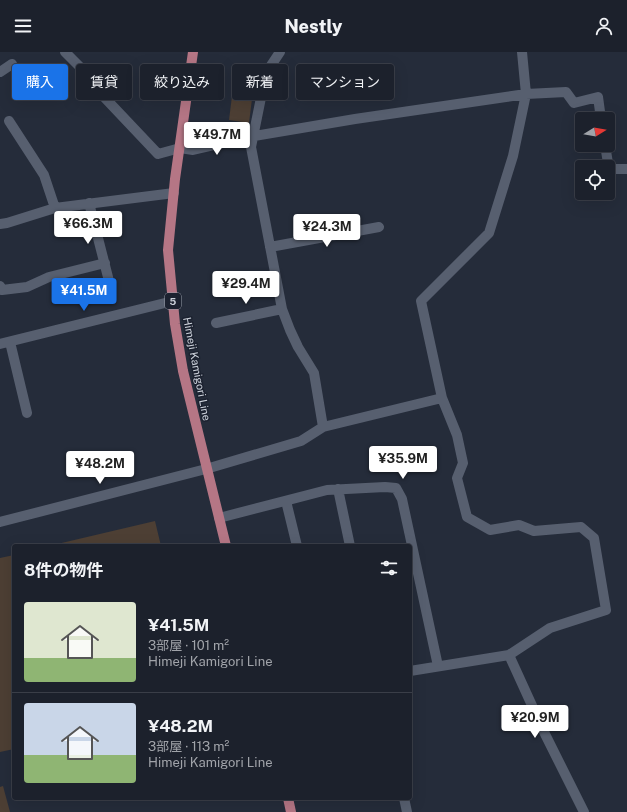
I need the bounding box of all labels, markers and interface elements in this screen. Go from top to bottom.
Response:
icon: menu [12,15,34,37]
icon: person [593,15,615,37]
text: Nestly [285,16,342,37]
chip: 購入 [12,64,68,100]
chip: 賃貸 [76,64,132,100]
chip: 絞り込み [140,64,224,100]
chip: 新着 [232,64,288,100]
chip: マンション [296,64,394,100]
north arrow [575,112,615,152]
map controls [575,112,615,200]
pin: ¥49.7M [184,122,250,156]
text: ¥49.7M [193,127,241,142]
button: locate [575,160,615,200]
pin: ¥66.3M [55,211,121,245]
pin: ¥24.3M [294,214,360,248]
text: ¥66.3M [63,216,113,231]
text: ¥24.3M [302,219,352,234]
pin: ¥29.4M [213,271,279,305]
text: ¥29.4M [221,276,271,291]
pin: ¥41.5M [51,278,117,312]
text: ¥41.5M [61,283,107,298]
road number: 5 [165,293,181,309]
street label: Himeji Kamigori Line [181,316,213,422]
pin: ¥35.9M [370,446,436,480]
pin: ¥48.2M [67,451,133,485]
text: ¥35.9M [378,451,428,466]
text: ¥48.2M [75,456,125,471]
icon: filters [378,557,400,579]
text: 8件の物件 [24,560,103,580]
text: ¥41.5M [148,615,209,635]
icon: home [56,618,104,666]
text: 3部屋 · 101 m² [148,638,229,653]
text: Himeji Kamigori Line [148,654,273,669]
pin: ¥20.9M [502,705,568,739]
text: ¥20.9M [510,710,560,725]
text: ¥48.2M [148,716,213,736]
icon: home [56,719,104,767]
text: 3部屋 · 113 m² [148,739,229,754]
text: Himeji Kamigori Line [148,755,273,770]

